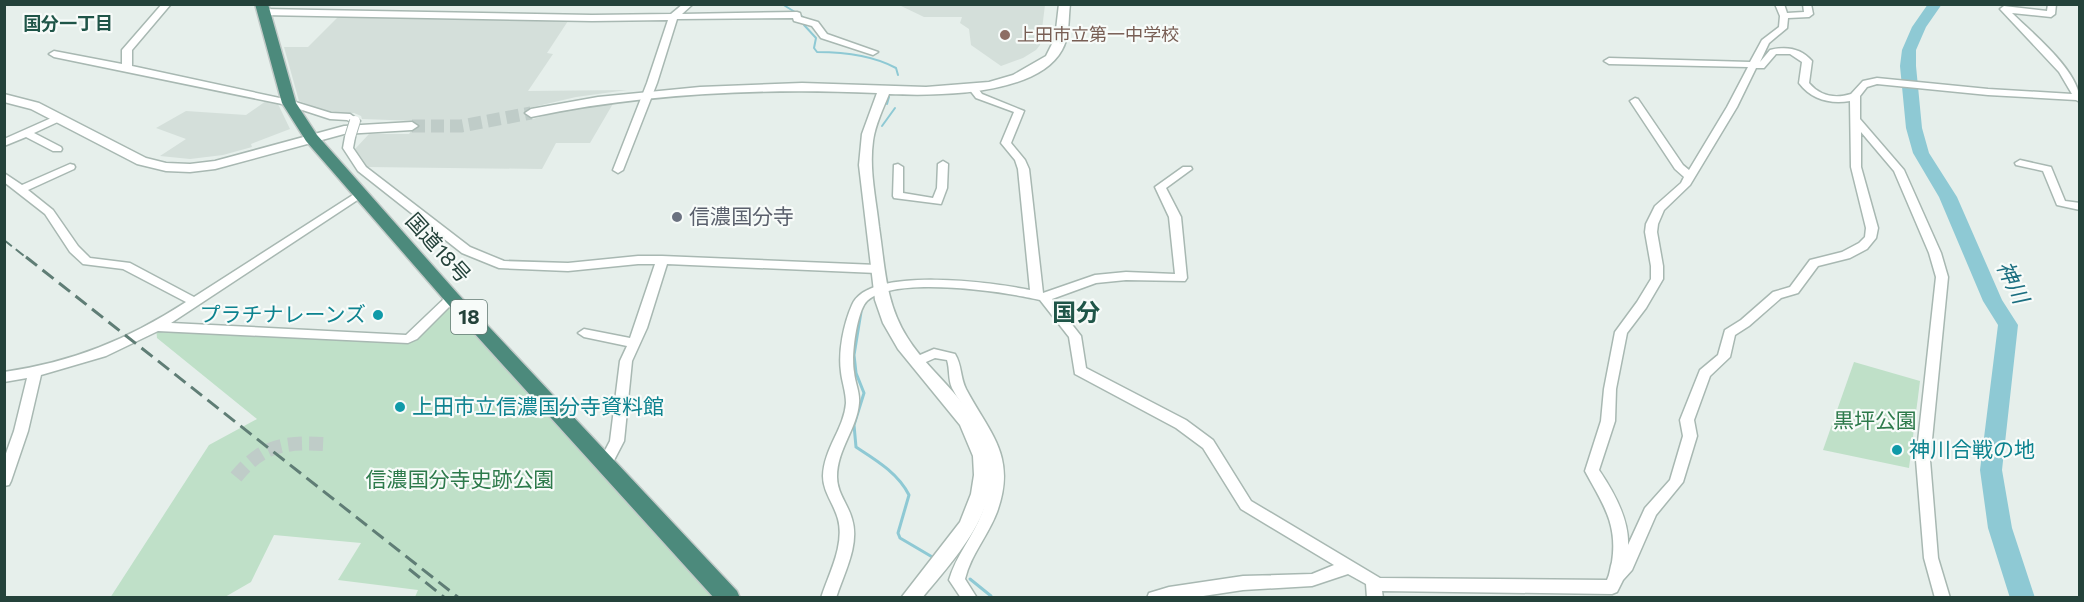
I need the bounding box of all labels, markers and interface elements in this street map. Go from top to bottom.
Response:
district label: 国分一丁目 [23,12,113,34]
place label: 上田市立第一中学校 [1017,23,1179,45]
marker: 上田市立第一中学校 [998,28,1012,42]
place label: 信濃国分寺 [689,203,794,228]
street label: 国道18号 [401,207,477,287]
marker: 信濃国分寺 [670,210,684,224]
water label: 神川 [1992,256,2036,309]
district label: 国分 [1052,297,1100,326]
road number: 18 [451,300,487,334]
place label: プラチナレーンズ [199,301,366,326]
marker: プラチナレーンズ [371,308,385,322]
place label: 上田市立信濃国分寺資料館 [412,393,664,418]
marker: 上田市立信濃国分寺資料館 [393,400,407,414]
park label: 黒坪公園 [1833,407,1917,432]
place label: 神川合戦の地 [1909,436,2035,461]
marker: 神川合戦の地 [1890,443,1904,457]
park label: 信濃国分寺史跡公園 [366,466,555,491]

